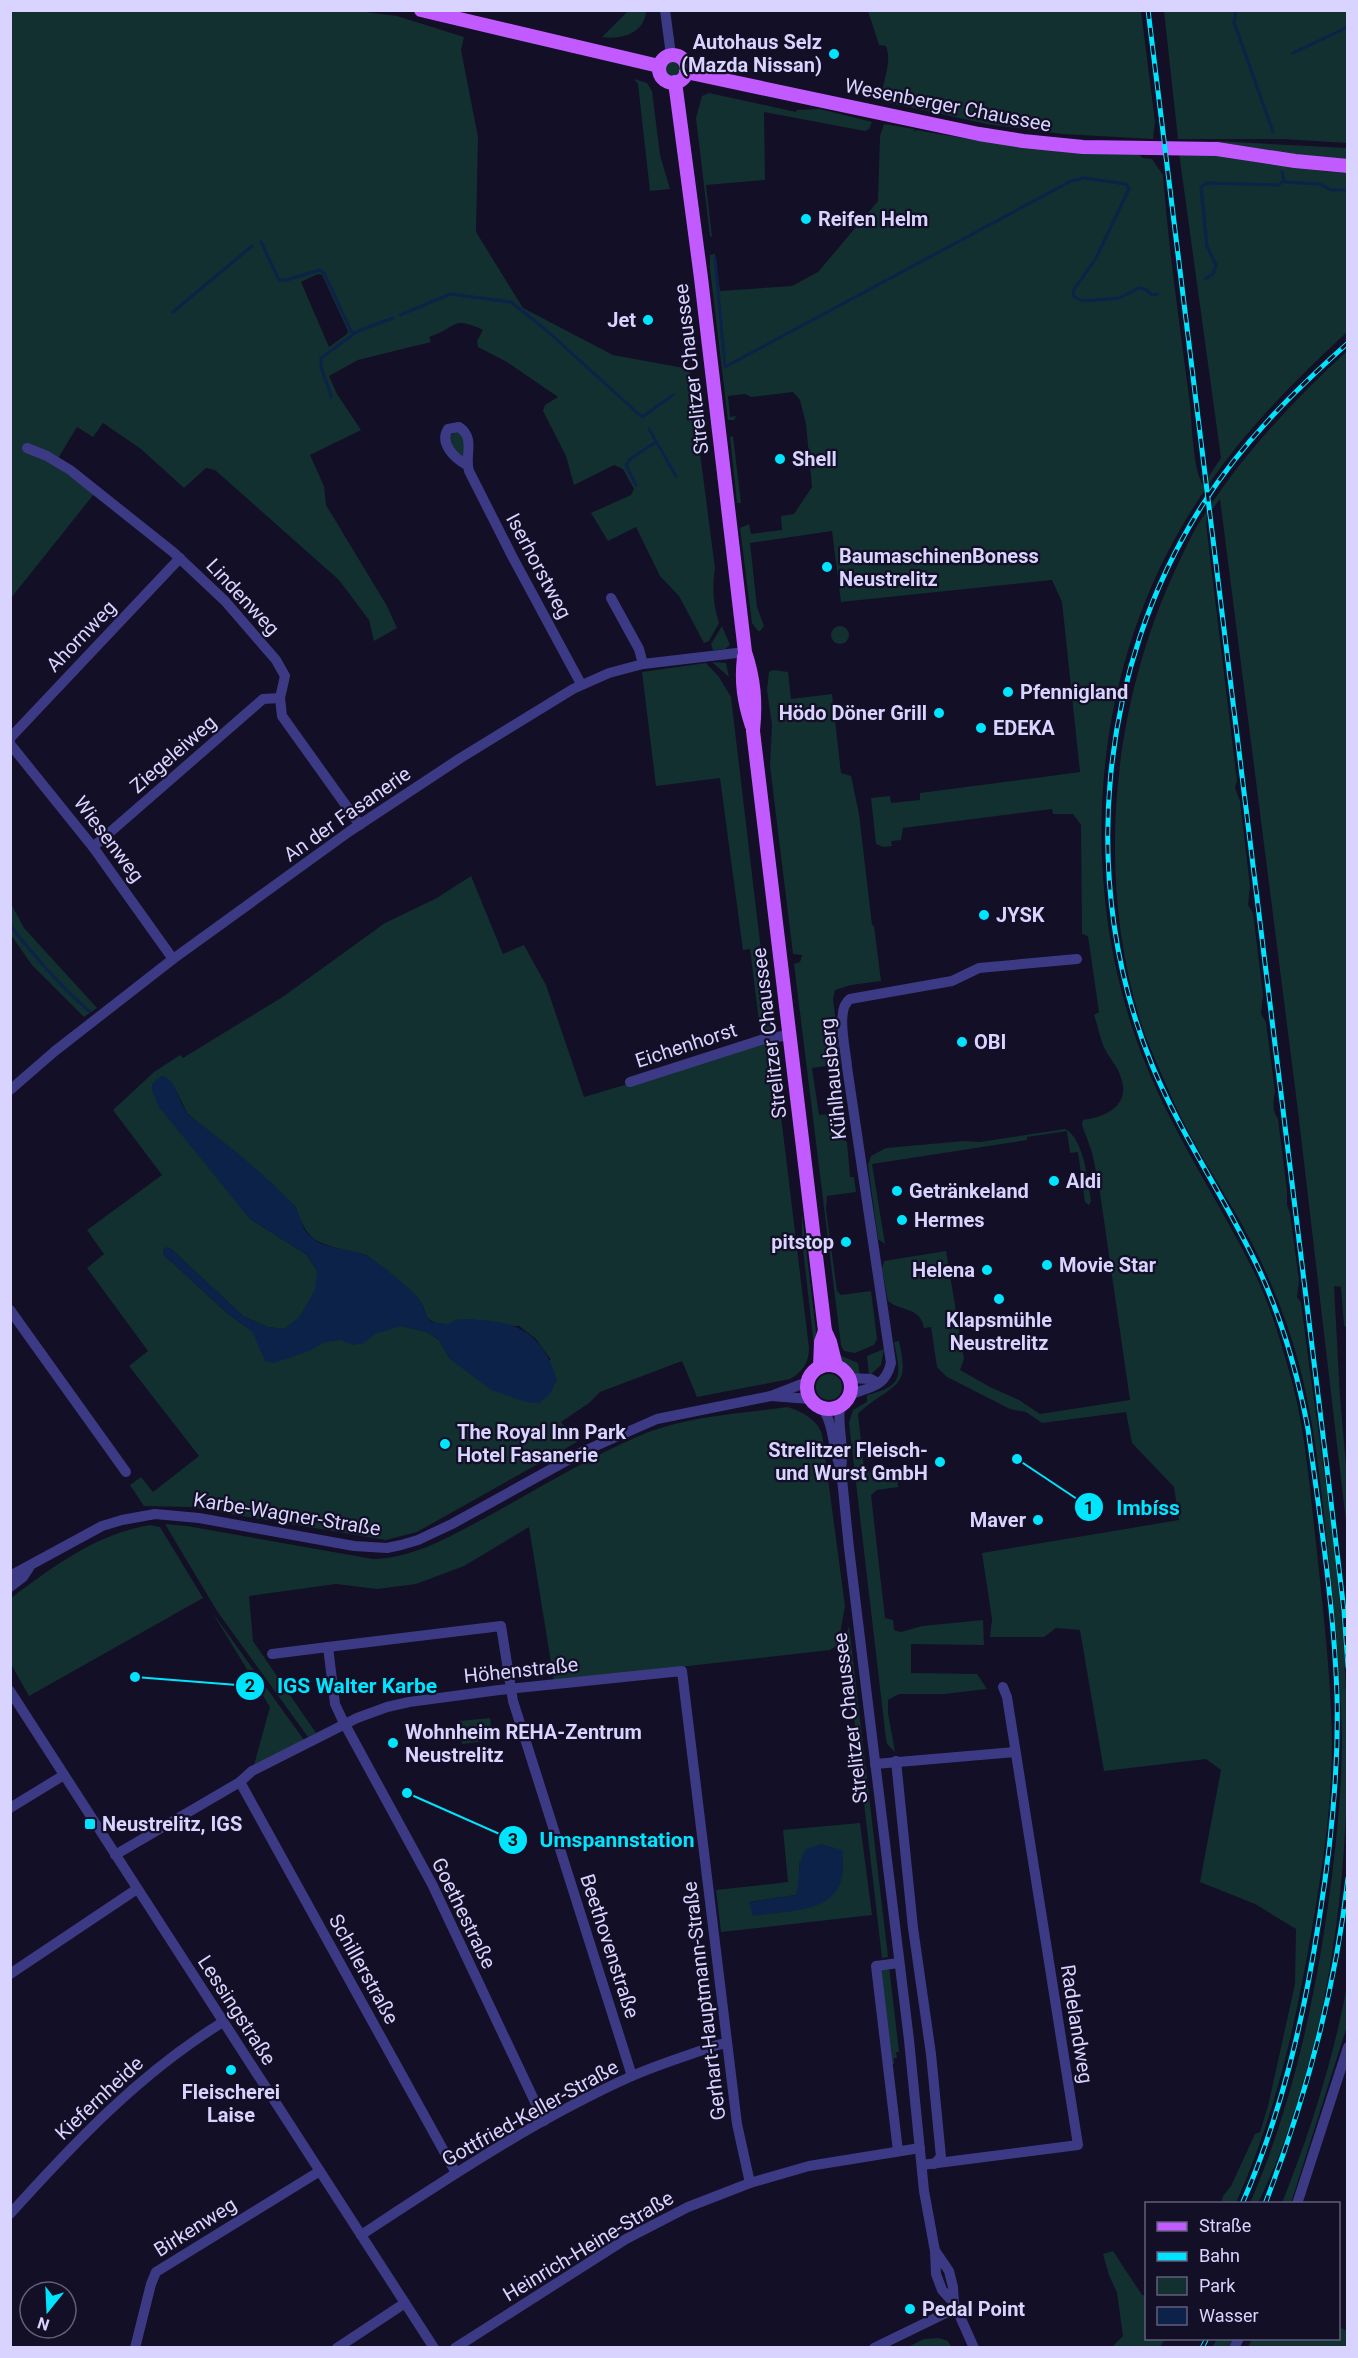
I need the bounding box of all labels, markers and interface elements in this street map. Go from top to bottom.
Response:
place label: Autohaus Selz (Mazda Nissan) [681,30,822,77]
marker: Autohaus Selz (Mazda Nissan) [827,47,841,61]
street label: Wesenberger Chaussee [843,73,1053,137]
place label: Reifen Helm [818,207,928,231]
marker: Reifen Helm [799,212,813,226]
street label: Strelitzer Chaussee [669,282,713,456]
place label: Jet [607,308,636,332]
marker: Jet [641,313,655,327]
place label: Shell [792,447,837,471]
marker: Shell [773,452,787,466]
street label: Iserhorstweg [501,509,577,623]
place label: BaumaschinenBoness Neustrelitz [839,544,1039,591]
street label: Lindenweg [201,554,285,640]
marker: BaumaschinenBoness Neustrelitz [820,560,834,574]
street label: Ahornweg [41,595,121,677]
place label: Pfennigland [1020,680,1128,704]
marker: Pfennigland [1001,685,1015,699]
place label: Hödo Döner Grill [779,701,927,725]
marker: Hödo Döner Grill [932,706,946,720]
street label: Ziegeleiweg [125,710,221,798]
place label: EDEKA [993,716,1055,740]
marker: EDEKA [974,721,988,735]
street label: An der Fasanerie [279,761,415,867]
street label: Wiesenweg [69,791,149,887]
place label: JYSK [996,903,1045,927]
marker: JYSK [977,908,991,922]
street label: Strelitzer Chaussee [747,946,791,1120]
street label: Eichenhorst [632,1017,740,1073]
street label: Kühlhausberg [815,1017,851,1141]
place label: OBI [974,1030,1006,1054]
marker: OBI [955,1035,969,1049]
place label: Aldi [1066,1169,1101,1193]
marker: Aldi [1047,1174,1061,1188]
place label: Getränkeland [909,1179,1029,1203]
marker: Getränkeland [890,1184,904,1198]
place label: Hermes [914,1208,985,1232]
marker: Hermes [895,1213,909,1227]
place label: pitstop [771,1230,834,1254]
marker: pitstop [839,1235,853,1249]
place label: Movie Star [1059,1253,1157,1277]
place label: Helena [912,1258,975,1282]
marker: Movie Star [1040,1258,1054,1272]
marker: Helena [980,1263,994,1277]
marker: Klapsmühle Neustrelitz [992,1292,1006,1306]
place label: Klapsmühle Neustrelitz [946,1308,1052,1355]
place label: The Royal Inn Park Hotel Fasanerie [457,1420,626,1467]
marker: The Royal Inn Park Hotel Fasanerie [438,1437,452,1451]
place label: Strelitzer Fleisch- und Wurst GmbH [768,1438,928,1485]
marker: Strelitzer Fleisch- und Wurst GmbH [933,1455,947,1469]
street label: Karbe-Wagner-Straße [192,1487,382,1541]
callout: Imbíss [1074,1488,1191,1527]
text: Imbíss [1116,1496,1180,1520]
text: 1 [1084,1497,1094,1518]
place label: Maver [970,1508,1027,1532]
marker: Maver [1031,1513,1045,1527]
street label: Strelitzer Chaussee [828,1631,872,1805]
street label: Höhenstraße [463,1652,579,1688]
callout: IGS Walter Karbe [235,1666,449,1705]
text: IGS Walter Karbe [277,1674,437,1698]
text: 2 [245,1675,255,1696]
place label: Wohnheim REHA-Zentrum Neustrelitz [405,1720,642,1767]
marker: Wohnheim REHA-Zentrum Neustrelitz [386,1736,400,1750]
place label: Neustrelitz, IGS [102,1812,242,1836]
marker: Neustrelitz, IGS [83,1817,97,1831]
callout: Umspannstation [498,1820,707,1859]
text: Umspannstation [540,1828,694,1852]
text: 3 [508,1829,518,1850]
street label: Goethestraße [427,1854,501,1972]
street label: Beethovenstraße [575,1871,645,2021]
street label: Gerhart-Hauptmann-Straße [677,1880,731,2122]
street label: Schillerstraße [324,1910,404,2028]
street label: Lessingstraße [193,1951,281,2069]
street label: Radelandweg [1056,1963,1098,2085]
street label: Kiefernheide [50,2051,148,2145]
street label: Gottfried-Keller-Straße [438,2055,622,2171]
marker: Fleischerei Laise [224,2063,238,2077]
place label: Fleischerei Laise [182,2080,280,2127]
street label: Heinrich-Heine-Straße [498,2186,678,2306]
street label: Birkenweg [149,2192,241,2262]
legend [1145,2202,1340,2340]
text: Straße [1199,2215,1251,2236]
text: Bahn [1199,2245,1240,2266]
text: Park [1199,2275,1236,2296]
north arrow [18,2280,78,2340]
place label: Pedal Point [922,2297,1025,2321]
marker: Pedal Point [903,2302,917,2316]
text: Wasser [1199,2305,1259,2326]
text: N [35,2313,52,2335]

